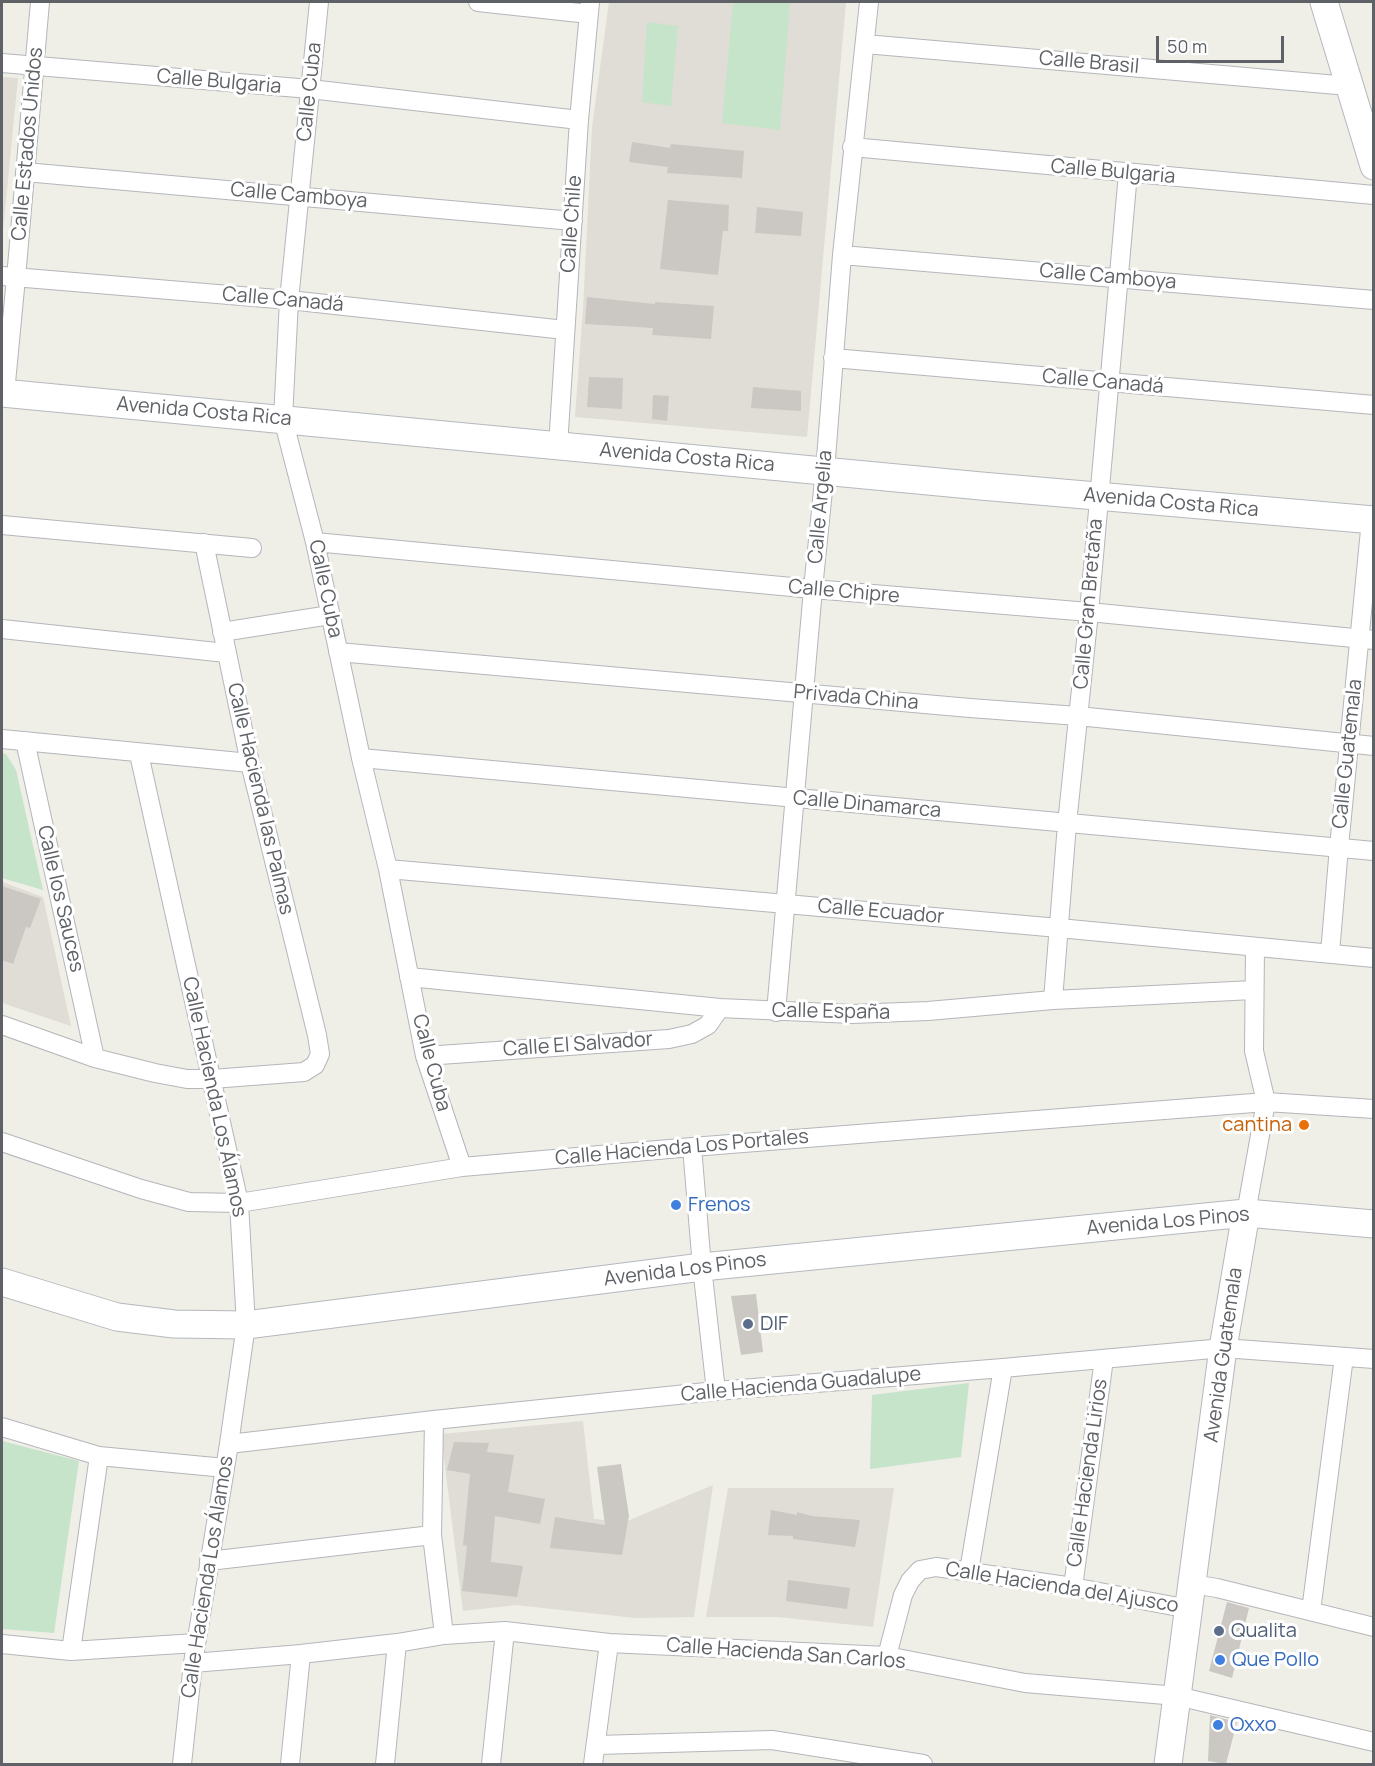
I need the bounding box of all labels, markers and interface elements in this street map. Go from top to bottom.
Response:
scale bar [1159,24,1286,62]
text: 50 m [1167,34,1207,58]
street label: Calle Cuba [293,41,327,143]
street label: Calle Estados Unidos [8,46,48,242]
street label: Calle Brasil [1038,47,1140,79]
street label: Calle Bulgaria [156,65,282,99]
street label: Calle Bulgaria [1050,155,1176,189]
street label: Calle Chile [557,174,587,274]
street label: Calle Camboya [230,178,368,214]
street label: Calle Camboya [1039,259,1177,295]
street label: Calle Canadá [221,283,345,317]
street label: Calle Canadá [1041,365,1165,399]
street label: Avenida Costa Rica [115,392,293,432]
street label: Avenida Costa Rica [598,438,776,478]
street label: Calle Argelia [804,449,838,565]
street label: Avenida Costa Rica [1082,483,1260,523]
street label: Calle Gran Bretaña [1070,518,1108,690]
street label: Calle Cuba [303,538,347,640]
street label: Calle Chipre [787,575,901,609]
street label: Calle Guatemala [1328,678,1368,830]
street label: Calle Hacienda las Palmas [222,681,298,917]
street label: Privada China [792,681,920,715]
street label: Calle Dinamarca [792,787,942,823]
street label: Calle los Sauces [31,823,89,975]
street label: Calle Ecuador [817,895,945,929]
street label: Calle Hacienda Los Álamos [177,975,251,1219]
street label: Calle España [772,999,890,1025]
street label: Calle Cuba [407,1012,455,1114]
street label: Calle El Salvador [502,1028,654,1062]
place label: cantina [1222,1113,1292,1137]
marker: cantina [1297,1118,1311,1132]
street label: Calle Hacienda Los Portales [554,1125,810,1171]
place label: Frenos [688,1193,751,1217]
marker: Frenos [669,1198,683,1212]
street label: Avenida Los Pinos [1085,1203,1251,1241]
street label: Avenida Los Pinos [602,1248,768,1292]
street label: Avenida Guatemala [1200,1266,1248,1444]
place label: DIF [760,1312,788,1336]
marker: DIF [741,1317,755,1331]
street label: Calle Hacienda Guadalupe [680,1363,922,1407]
street label: Calle Hacienda Lirios [1063,1377,1113,1569]
street label: Calle Hacienda Los Álamos [177,1454,239,1700]
street label: Calle Hacienda del Ajusco [944,1558,1180,1618]
place label: Qualita [1231,1619,1297,1643]
marker: Qualita [1212,1624,1226,1638]
street label: Calle Hacienda San Carlos [666,1634,906,1674]
place label: Que Pollo [1232,1648,1319,1672]
marker: Que Pollo [1213,1653,1227,1667]
place label: Oxxo [1230,1713,1277,1737]
marker: Oxxo [1211,1718,1225,1732]

